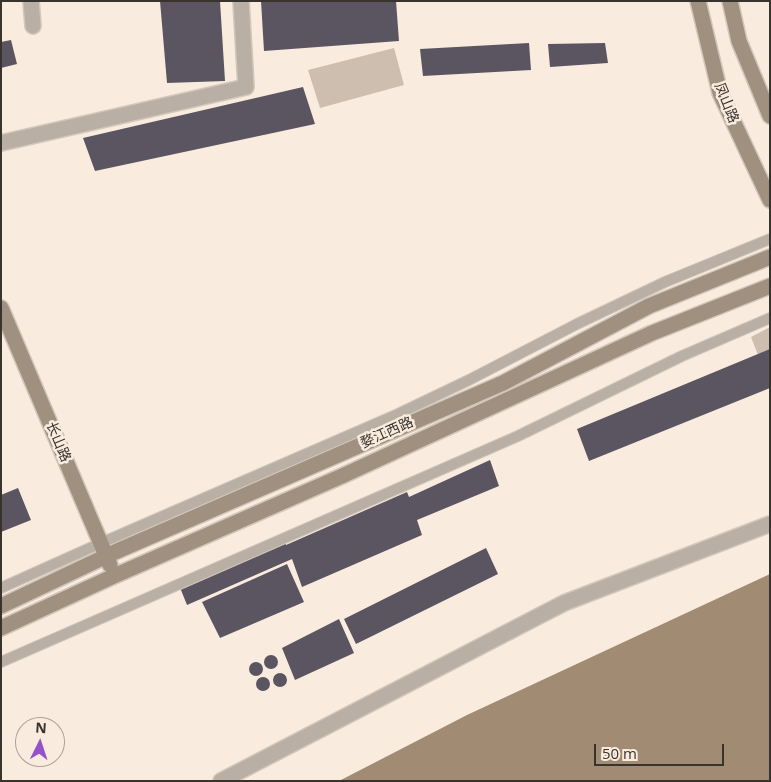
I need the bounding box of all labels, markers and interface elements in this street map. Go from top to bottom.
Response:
street label: 凤山路 [710,80,742,126]
street label: 婺江西路 [358,414,416,452]
street label: 长山路 [42,419,74,465]
north arrow [15,717,65,767]
text: N [35,718,47,737]
scale bar [596,734,726,766]
text: 50 m [602,743,637,763]

